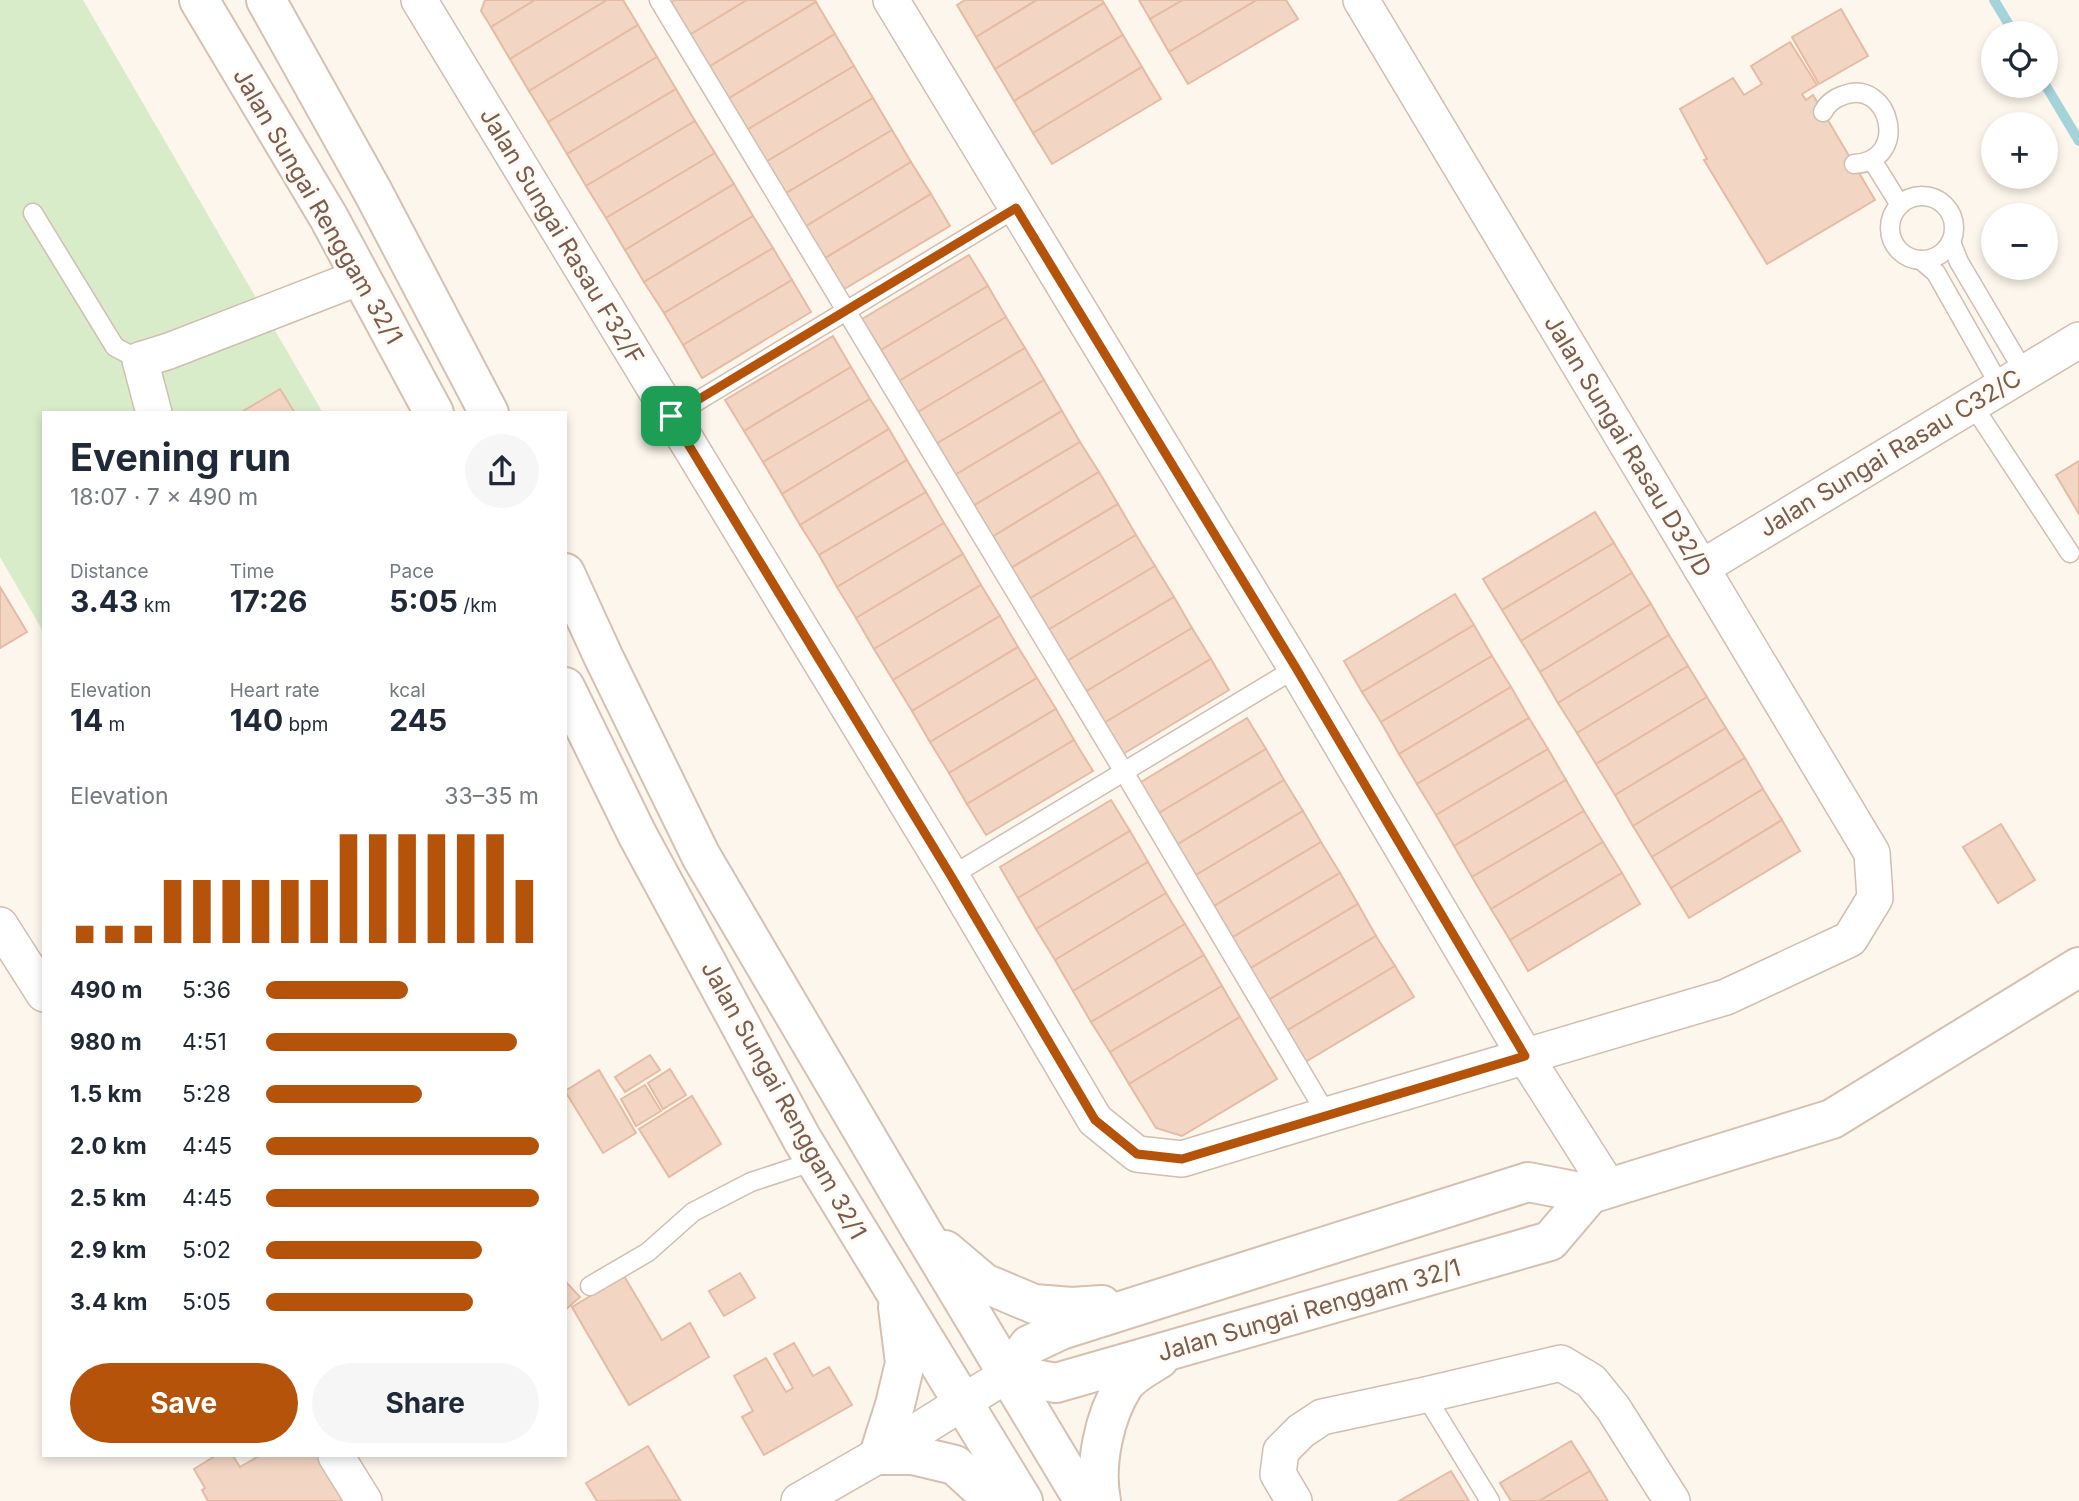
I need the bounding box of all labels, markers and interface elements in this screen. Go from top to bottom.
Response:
map controls [1981,21,2058,280]
button: locate [1981,21,2058,98]
street label: Jalan Sungai Renggam 32/1 [227,63,409,349]
street label: Jalan Sungai Rasau F32/F [474,102,650,370]
button: + [1981,112,2058,189]
button: − [1981,203,2058,280]
street label: Jalan Sungai Rasau D32/D [1538,310,1718,582]
street label: Jalan Sungai Rasau C32/C [1754,363,2026,543]
pin [641,386,701,446]
icon: arrive [652,397,690,435]
text: Evening run [70,434,291,480]
button: share [465,434,539,508]
text: 18:07 · 7 × 490 m [70,483,258,511]
text: Distance [70,560,148,583]
text: Time [230,560,274,583]
text: Pace [389,560,434,583]
text: 3.43 [70,583,138,619]
text: 17:26 [230,583,307,619]
text: 5:05 [389,583,458,619]
text: km [138,594,171,617]
text: /km [458,594,497,617]
text: Elevation [70,679,151,702]
text: Heart rate [230,679,320,702]
text: kcal [389,679,426,702]
text: 14 [70,702,103,738]
text: 140 [230,702,283,738]
text: 245 [389,702,447,738]
text: m [103,713,125,736]
text: bpm [283,713,328,736]
text: Elevation [70,782,169,810]
text: 33–35 m [444,782,539,810]
street label: Jalan Sungai Renggam 32/1 [695,956,873,1244]
text: 490 m [70,976,142,1004]
text: 5:36 [182,976,231,1004]
text: 980 m [70,1028,142,1056]
text: 4:51 [182,1028,227,1056]
text: 1.5 km [70,1080,142,1108]
text: 5:28 [182,1080,231,1108]
text: 2.0 km [70,1132,147,1160]
text: 4:45 [182,1132,232,1160]
text: 2.5 km [70,1184,147,1212]
text: 4:45 [182,1184,232,1212]
text: 2.9 km [70,1236,147,1264]
text: 5:02 [182,1236,231,1264]
street label: Jalan Sungai Renggam 32/1 [1154,1253,1464,1367]
text: 3.4 km [70,1288,147,1316]
text: 5:05 [182,1288,231,1316]
button: Save [70,1363,298,1443]
button: Share [312,1363,539,1443]

